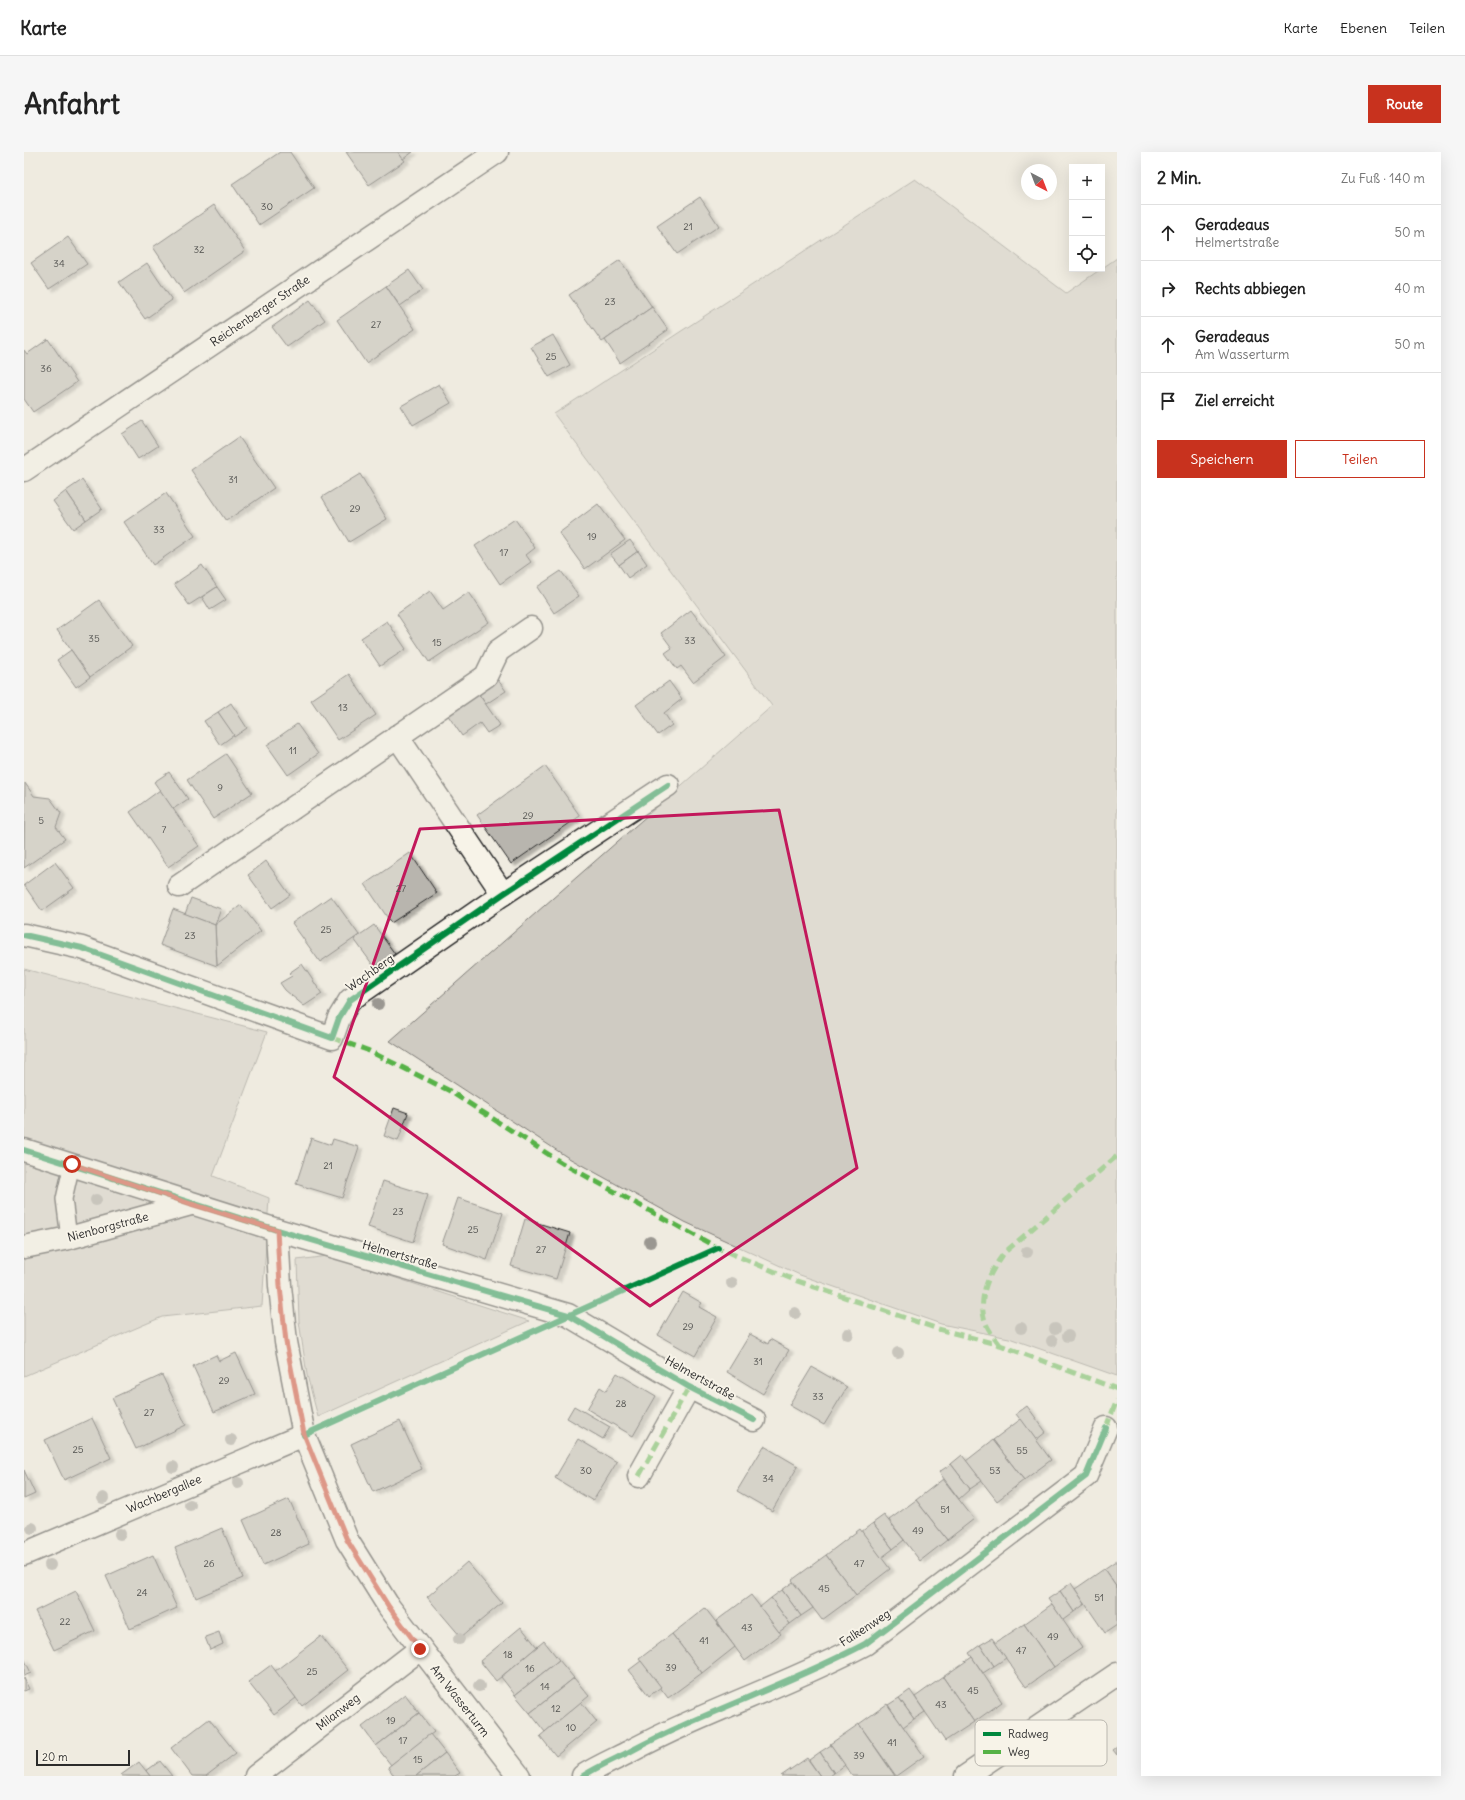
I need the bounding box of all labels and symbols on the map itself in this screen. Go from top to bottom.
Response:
north arrow [1021,164,1057,200]
house number: 30 [261,200,273,213]
house number: 21 [683,220,693,233]
house number: 32 [193,243,205,256]
house number: 34 [53,257,65,270]
street label: Reichenberger Straße [207,272,312,349]
house number: 23 [604,295,616,308]
house number: 27 [371,318,381,331]
house number: 25 [545,350,557,363]
house number: 36 [40,362,52,375]
house number: 31 [228,473,238,486]
house number: 29 [349,502,361,515]
house number: 33 [153,523,165,536]
house number: 19 [587,530,597,543]
house number: 17 [500,546,509,559]
house number: 35 [88,632,100,645]
house number: 33 [684,634,696,647]
house number: 15 [432,636,442,649]
house number: 13 [338,701,348,714]
house number: 11 [289,744,297,757]
house number: 9 [217,781,223,794]
house number: 29 [522,809,534,822]
house number: 5 [38,814,44,827]
house number: 7 [162,823,167,836]
house number: 27 [396,882,406,895]
house number: 25 [320,923,332,936]
house number: 23 [184,929,196,942]
street label: Wachberg [343,951,396,994]
route start [63,1155,81,1173]
house number: 21 [323,1159,333,1172]
house number: 23 [392,1205,404,1218]
street label: Nienborgstraße [66,1208,150,1245]
house number: 25 [467,1223,479,1236]
street label: Helmertstraße [361,1237,440,1272]
house number: 27 [536,1243,546,1256]
house number: 29 [682,1320,694,1333]
street label: Helmertstraße [663,1352,738,1403]
house number: 31 [753,1355,763,1368]
house number: 29 [218,1374,230,1387]
house number: 33 [812,1390,824,1403]
house number: 28 [615,1397,627,1410]
house number: 27 [144,1406,154,1419]
house number: 25 [72,1443,84,1456]
house number: 55 [1016,1444,1028,1457]
house number: 30 [580,1464,592,1477]
house number: 53 [989,1464,1001,1477]
street label: Wachbergallee [124,1471,204,1516]
house number: 34 [762,1472,774,1485]
house number: 51 [940,1503,950,1516]
house number: 49 [912,1524,924,1537]
house number: 28 [270,1526,282,1539]
house number: 26 [203,1557,215,1570]
house number: 47 [854,1557,864,1570]
house number: 45 [818,1582,830,1595]
house number: 24 [136,1586,148,1599]
house number: 51 [1094,1591,1104,1604]
street label: Falkenweg [836,1606,893,1650]
house number: 22 [60,1615,71,1628]
house number: 43 [741,1621,753,1634]
house number: 49 [1047,1630,1059,1643]
house number: 41 [699,1634,709,1647]
route end [411,1640,429,1658]
house number: 47 [1016,1644,1026,1657]
house number: 18 [503,1648,513,1661]
house number: 39 [665,1661,677,1674]
street label: Am Wasserturm [428,1662,493,1740]
house number: 16 [525,1662,535,1675]
house number: 25 [306,1665,318,1678]
house number: 14 [540,1680,550,1693]
house number: 45 [967,1684,979,1697]
street label: Milanweg [313,1690,363,1733]
house number: 43 [935,1698,947,1711]
house number: 12 [551,1702,561,1715]
house number: 19 [386,1714,396,1727]
legend [975,1720,1107,1766]
house number: 10 [566,1721,576,1734]
text: Radweg [1008,1727,1048,1741]
house number: 17 [399,1734,408,1747]
house number: 41 [887,1736,897,1749]
text: Weg [1008,1745,1030,1759]
scale bar [36,1748,130,1767]
house number: 39 [853,1749,865,1762]
house number: 15 [413,1753,423,1766]

